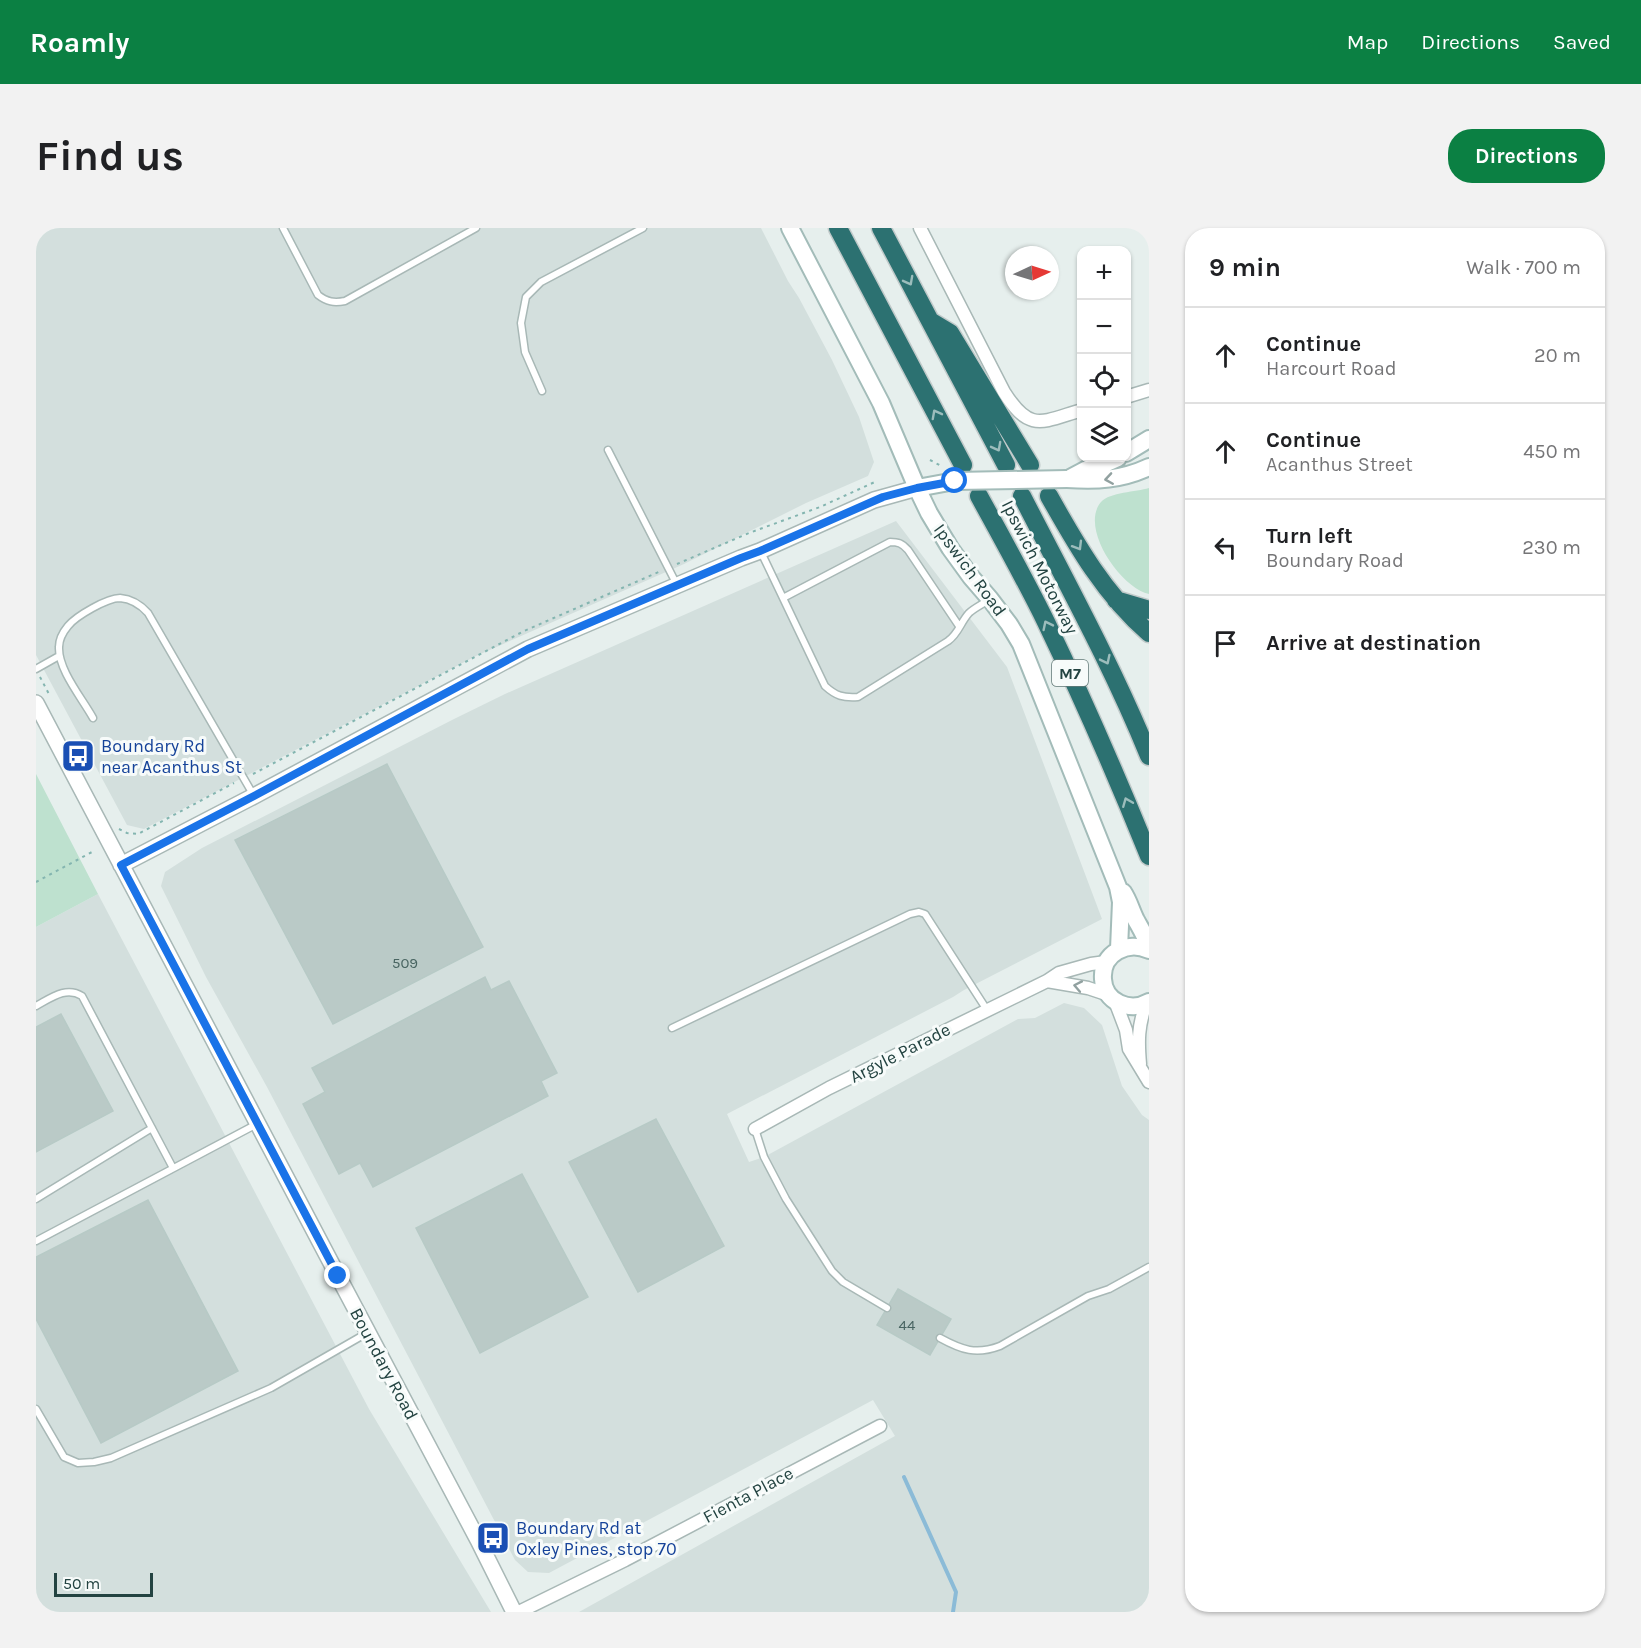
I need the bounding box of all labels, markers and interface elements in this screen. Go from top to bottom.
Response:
text: Roamly [30,26,129,59]
text: Map [1347,30,1388,54]
text: Directions [1421,30,1520,54]
text: Saved [1553,30,1611,54]
button: Directions [1448,129,1605,183]
text: Find us [36,131,184,181]
north arrow [1005,246,1059,300]
map controls [1077,246,1131,462]
button: + [1077,246,1131,300]
text: 9 min [1209,252,1281,283]
text: Walk · 700 m [1466,256,1581,279]
one-way arrow [902,275,913,286]
button: − [1077,300,1131,354]
text: Continue [1266,331,1361,357]
icon: ahead [1209,339,1242,372]
text: 20 m [1534,344,1581,367]
button: locate [1077,354,1131,408]
text: Harcourt Road [1266,357,1397,380]
button: layers [1077,408,1131,462]
one-way arrow [932,409,943,420]
text: Continue [1266,427,1361,453]
icon: ahead [1209,435,1242,468]
text: 450 m [1523,440,1581,463]
one-way arrow [989,441,1001,452]
text: Acanthus Street [1266,453,1413,476]
route start [941,467,967,493]
one-way arrow [1104,472,1114,484]
street label: Ipswich Motorway [997,496,1084,638]
street label: Ipswich Road [929,519,1011,621]
text: Turn left [1266,523,1353,549]
icon: left [1209,531,1242,564]
text: 230 m [1522,536,1581,559]
one-way arrow [1071,540,1083,550]
text: Boundary Road [1266,549,1404,572]
one-way arrow [1043,620,1054,631]
icon: arrive [1209,627,1242,660]
text: Arrive at destination [1266,630,1481,656]
one-way arrow [1099,654,1111,665]
road number: M7 [1052,660,1088,686]
place label: Boundary Rd near Acanthus St [101,735,242,778]
bus stop icon: Boundary Rd near Acanthus St [60,738,96,774]
one-way arrow [1122,797,1134,808]
house number: 509 [392,954,418,972]
one-way arrow [1074,980,1084,993]
street label: Argyle Parade [846,1018,954,1088]
route end [324,1262,350,1288]
street label: Boundary Road [345,1304,423,1424]
house number: 44 [899,1316,916,1334]
street label: Fienta Place [699,1462,797,1528]
place label: Boundary Rd at Oxley Pines, stop 70 [516,1517,677,1560]
bus stop icon: Boundary Rd at Oxley Pines, stop 70 [475,1520,511,1556]
scale bar [54,1570,153,1598]
text: 50 m [63,1574,100,1593]

